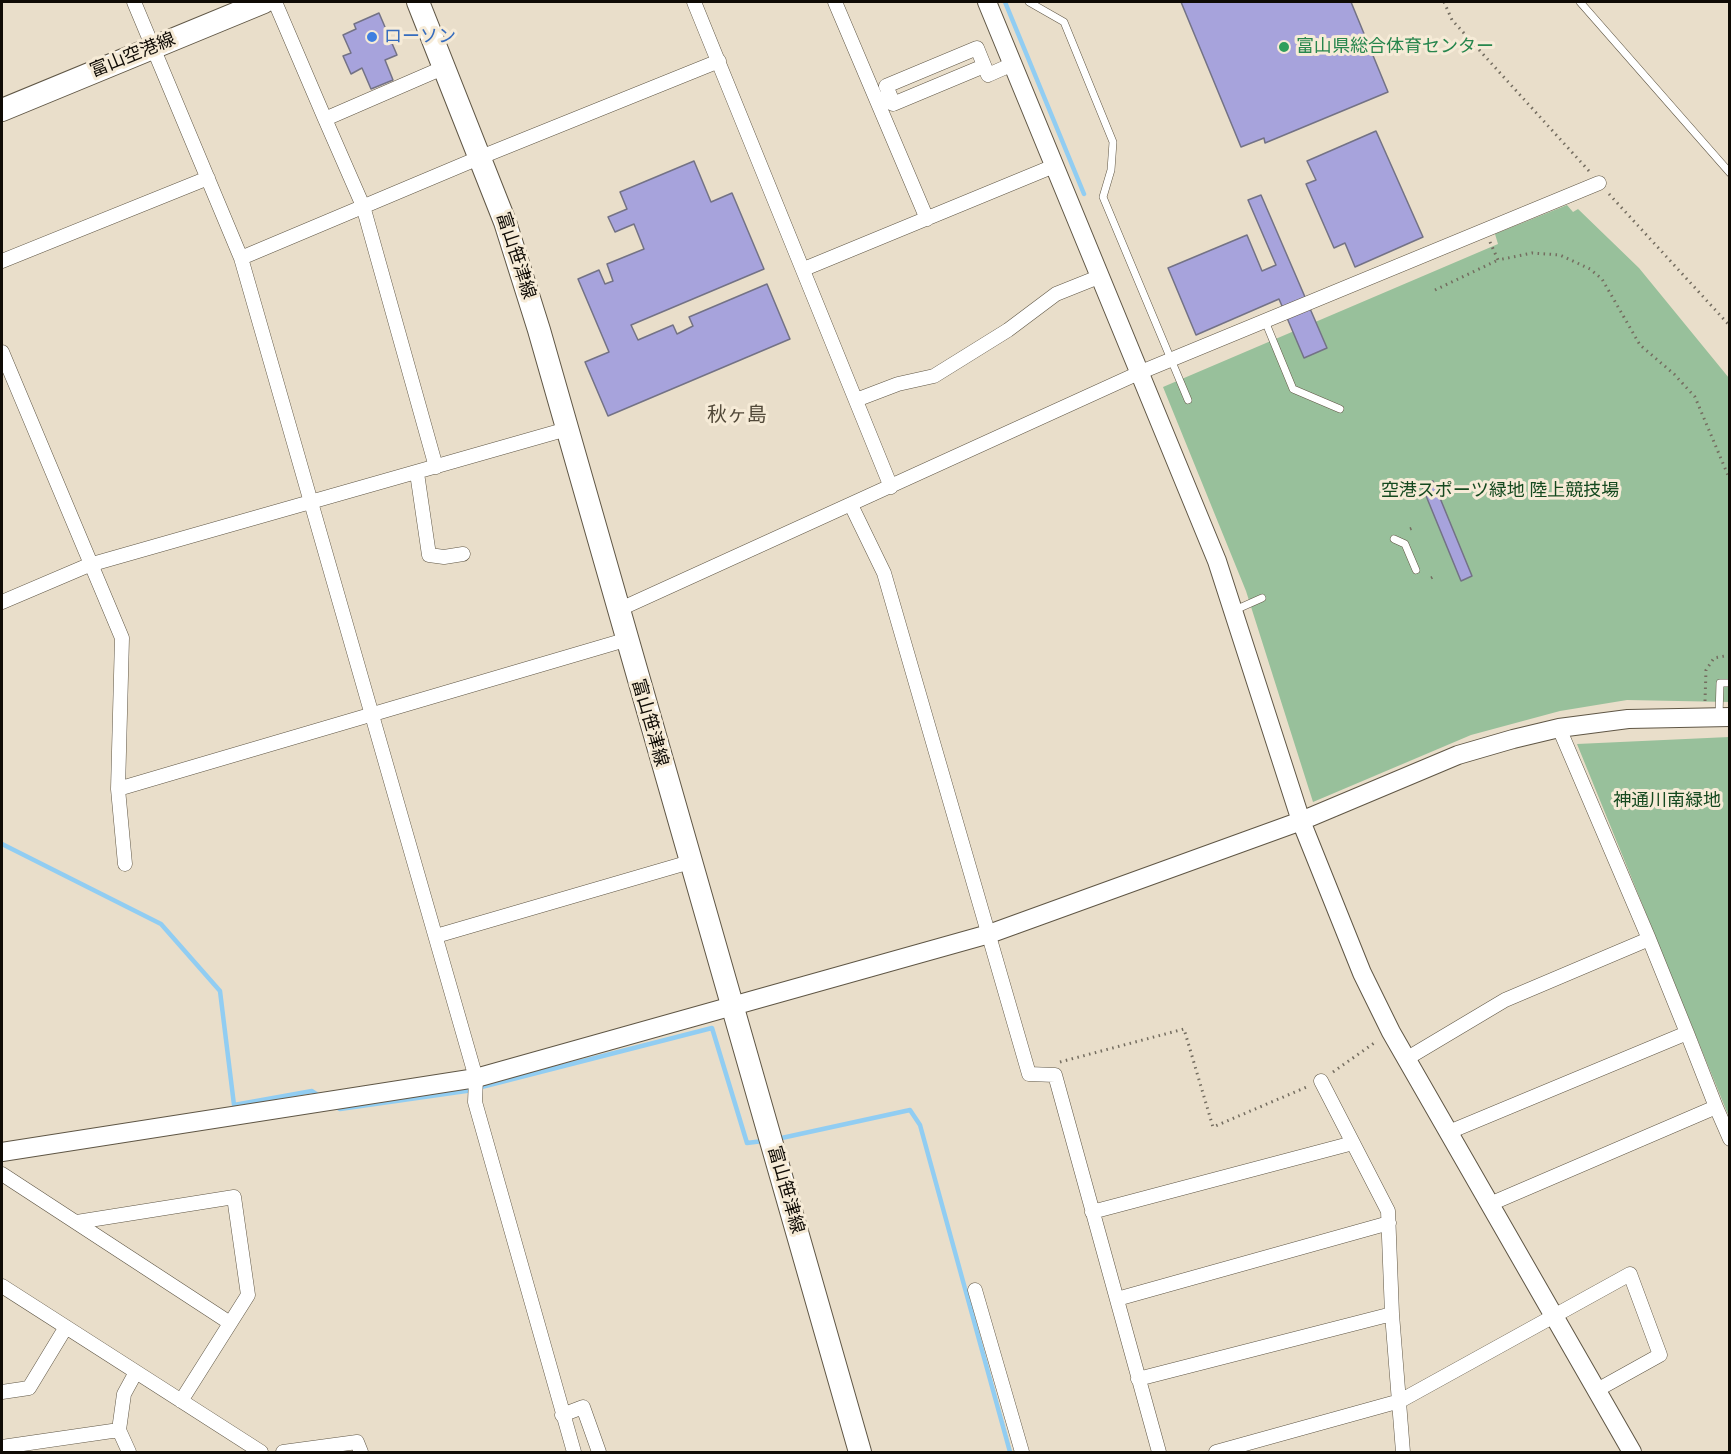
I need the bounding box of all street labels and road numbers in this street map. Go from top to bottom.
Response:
street label: 富山空港線 [87,29,179,83]
street label: 富山笹津線 [491,210,539,302]
street label: 富山笹津線 [626,677,672,769]
street label: 富山笹津線 [762,1144,808,1236]

